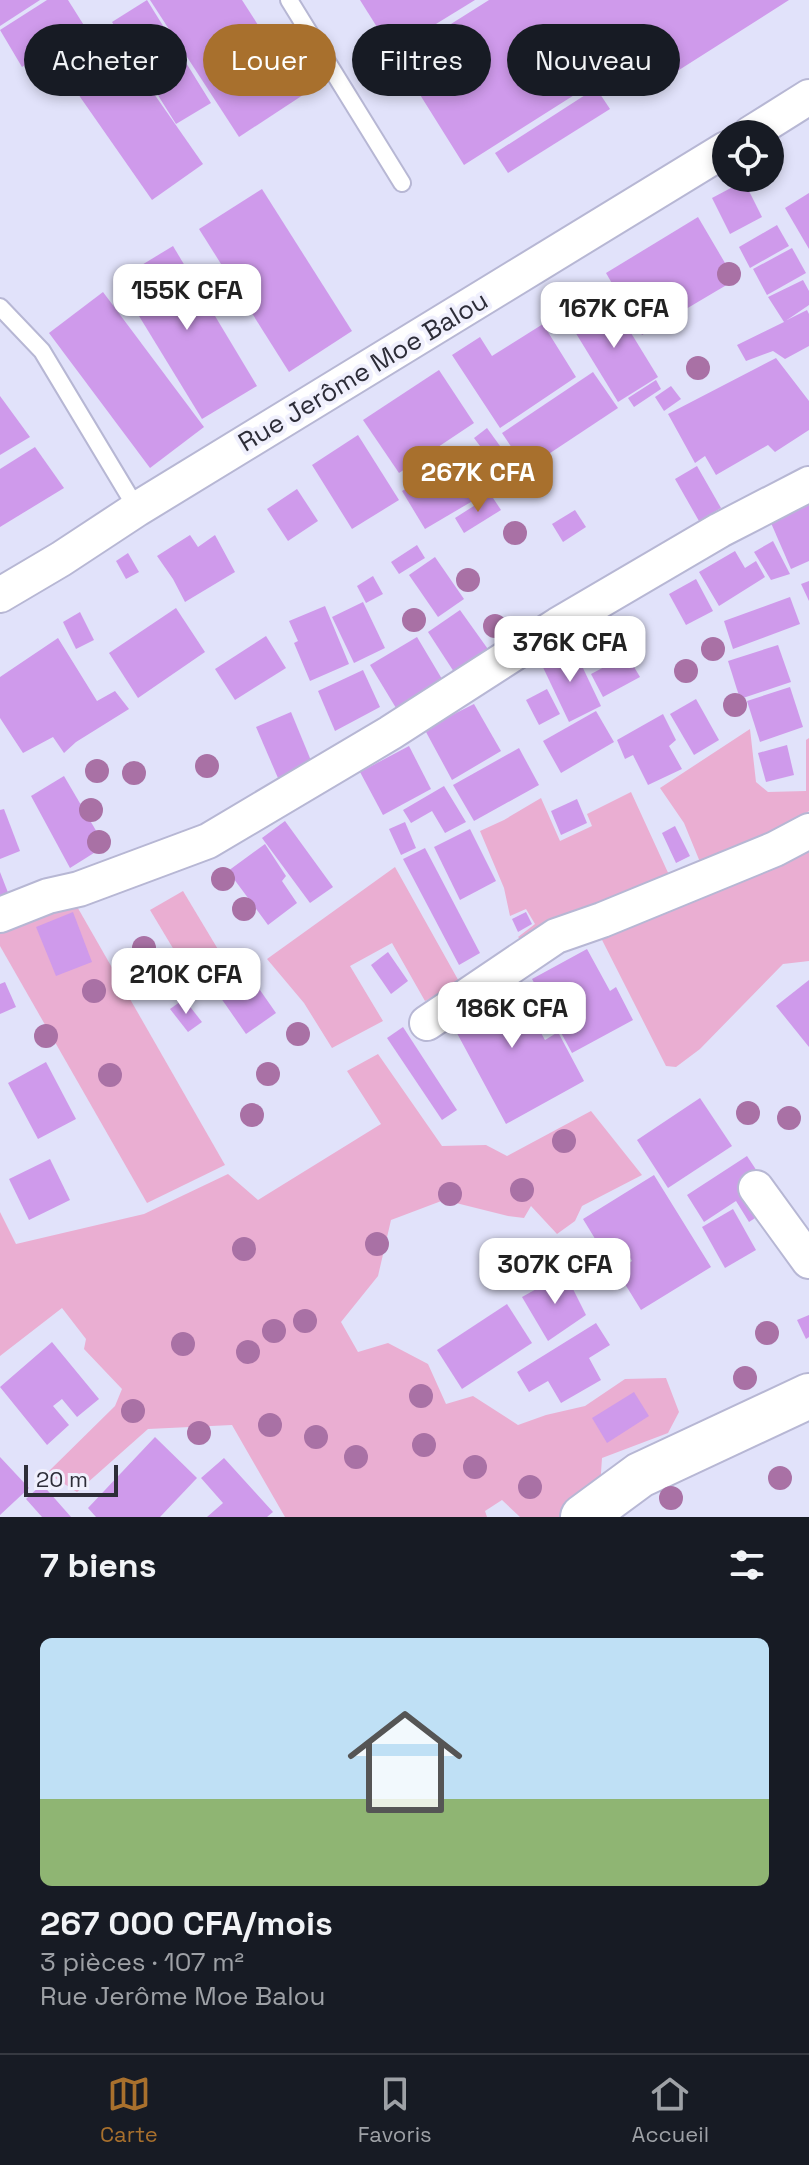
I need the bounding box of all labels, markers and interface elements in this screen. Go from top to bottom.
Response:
chip: Acheter [24,24,187,96]
chip: Louer [203,24,336,96]
chip: Filtres [352,24,491,96]
chip: Nouveau [507,24,680,96]
map controls [712,120,784,192]
button: locate [712,120,784,192]
pin: 155K CFA [104,264,270,332]
text: 155K CFA [131,273,243,307]
pin: 167K CFA [531,282,697,350]
street label: Rue Jerôme Moe Balou [232,283,494,459]
text: 167K CFA [559,291,669,325]
pin: 267K CFA [395,446,561,514]
text: 267K CFA [421,455,535,489]
pin: 376K CFA [487,616,653,684]
text: 376K CFA [512,625,628,659]
pin: 210K CFA [103,948,269,1016]
text: 210K CFA [130,957,242,991]
pin: 186K CFA [429,982,595,1050]
text: 186K CFA [456,991,568,1025]
pin: 307K CFA [472,1238,638,1306]
text: 307K CFA [497,1247,613,1281]
scale bar [24,1461,118,1497]
text: 20 m [36,1465,88,1493]
icon: filters [725,1543,769,1587]
text: 7 biens [40,1544,157,1587]
icon: home [333,1690,477,1834]
text: 267 000 CFA/mois [40,1902,333,1945]
text: 3 pièces · 107 m² [40,1945,244,1979]
text: Rue Jerôme Moe Balou [40,1979,326,2013]
tab: Carte [100,2072,158,2148]
tab: Favoris [358,2072,432,2148]
tab: Accueil [632,2072,709,2148]

